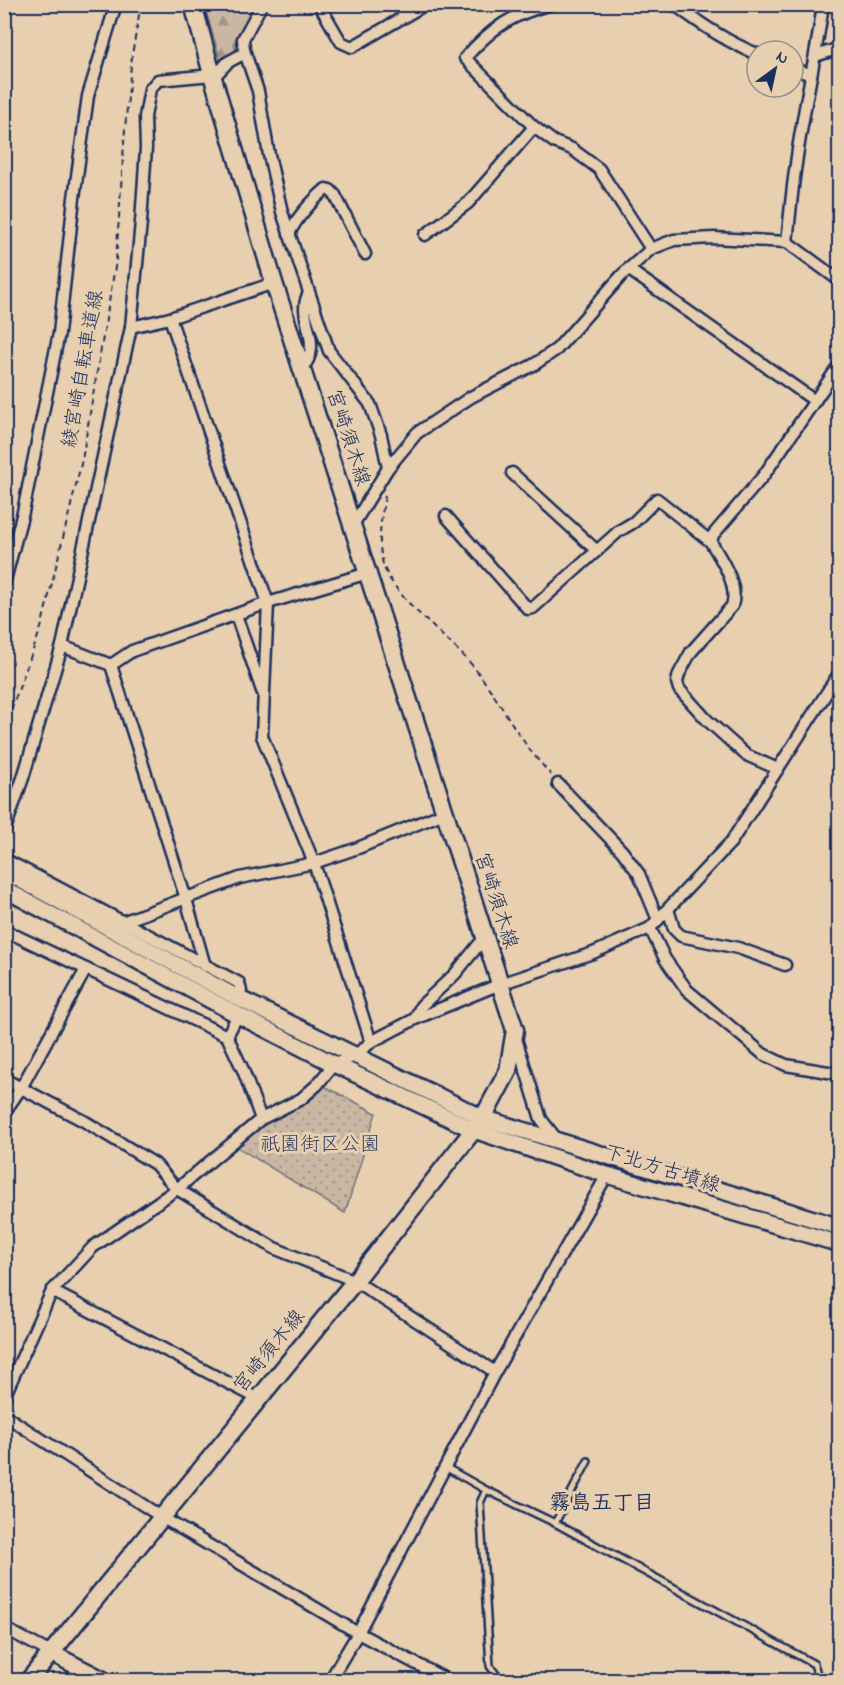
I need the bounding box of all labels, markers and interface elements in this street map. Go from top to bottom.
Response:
north arrow [745,39,805,99]
text: N [771,45,793,71]
street label: 綾宮崎自転車道線 [56,288,112,450]
street label: 宮崎須木線 [318,386,376,490]
street label: 宮崎須木線 [466,849,524,953]
park label: 祇園街区公園 [260,1131,380,1160]
street label: 下北方古墳線 [600,1139,724,1201]
street label: 宮崎須木線 [227,1304,313,1400]
district label: 霧島五丁目 [550,1489,655,1519]

